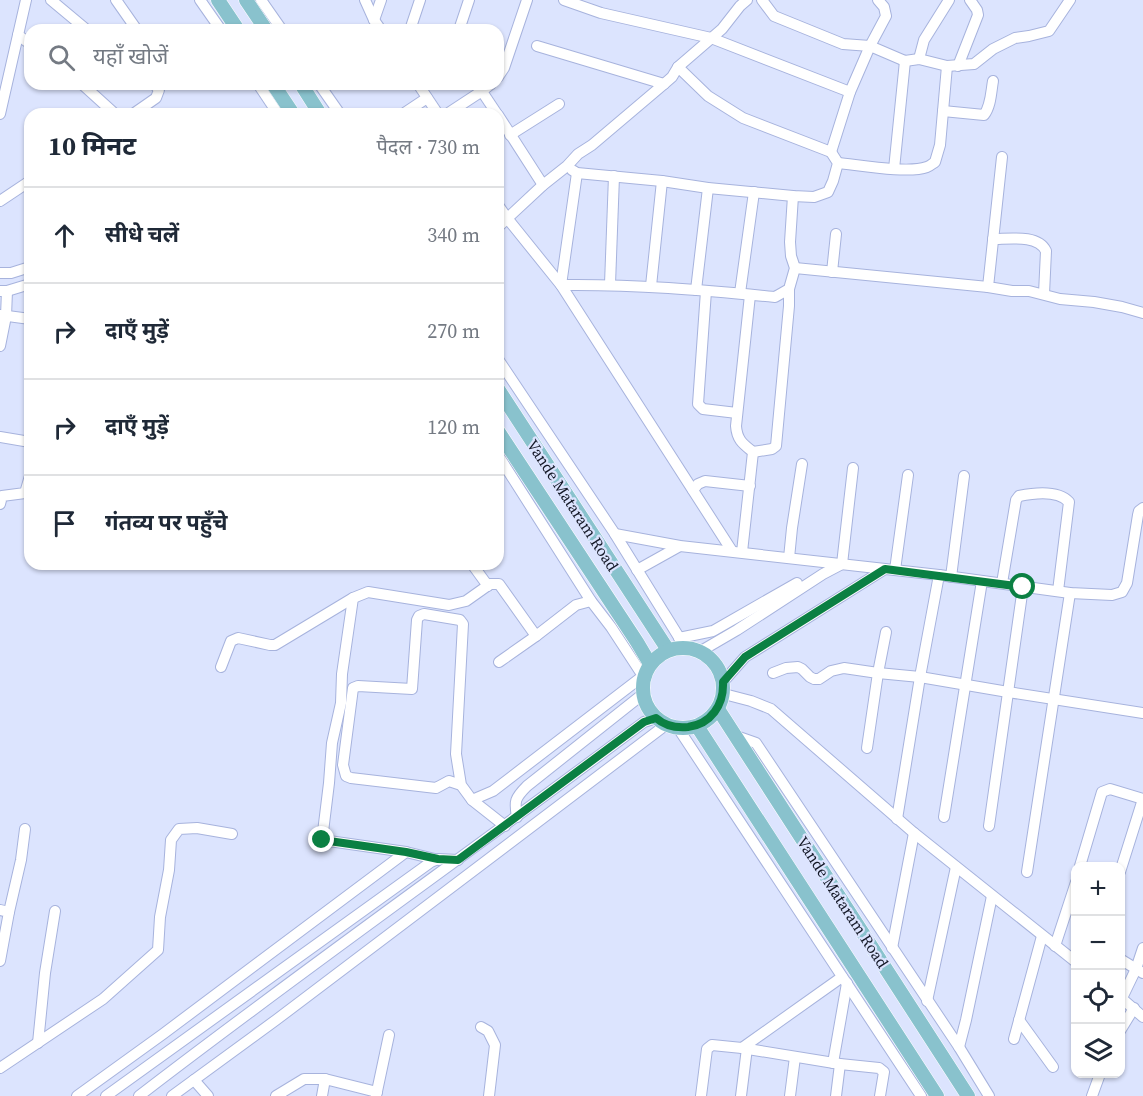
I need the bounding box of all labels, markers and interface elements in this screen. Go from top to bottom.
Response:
search box [24,24,504,90]
icon: search [45,41,78,74]
text: यहाँ खोजें [93,41,168,71]
text: 10 मिनट [48,128,136,164]
text: पैदल · 730 m [376,133,480,161]
icon: ahead [48,219,81,252]
text: सीधे चलें [105,219,179,249]
text: 340 m [427,221,480,249]
icon: right [48,315,81,348]
text: दाएँ मुड़ें [105,315,169,345]
text: 270 m [427,317,480,345]
icon: right [48,411,81,444]
text: दाएँ मुड़ें [105,411,169,441]
text: 120 m [427,413,480,441]
street label: Vande Mataram Road [522,435,624,575]
icon: arrive [48,507,81,540]
text: गंतव्य पर पहुँचे [105,507,228,537]
route start [1009,573,1035,599]
route end [308,826,334,852]
street label: Vande Mataram Road [792,832,894,972]
map controls [1071,862,1125,1078]
button: + [1071,862,1125,916]
button: − [1071,916,1125,970]
button: locate [1071,970,1125,1024]
button: layers [1071,1024,1125,1078]

